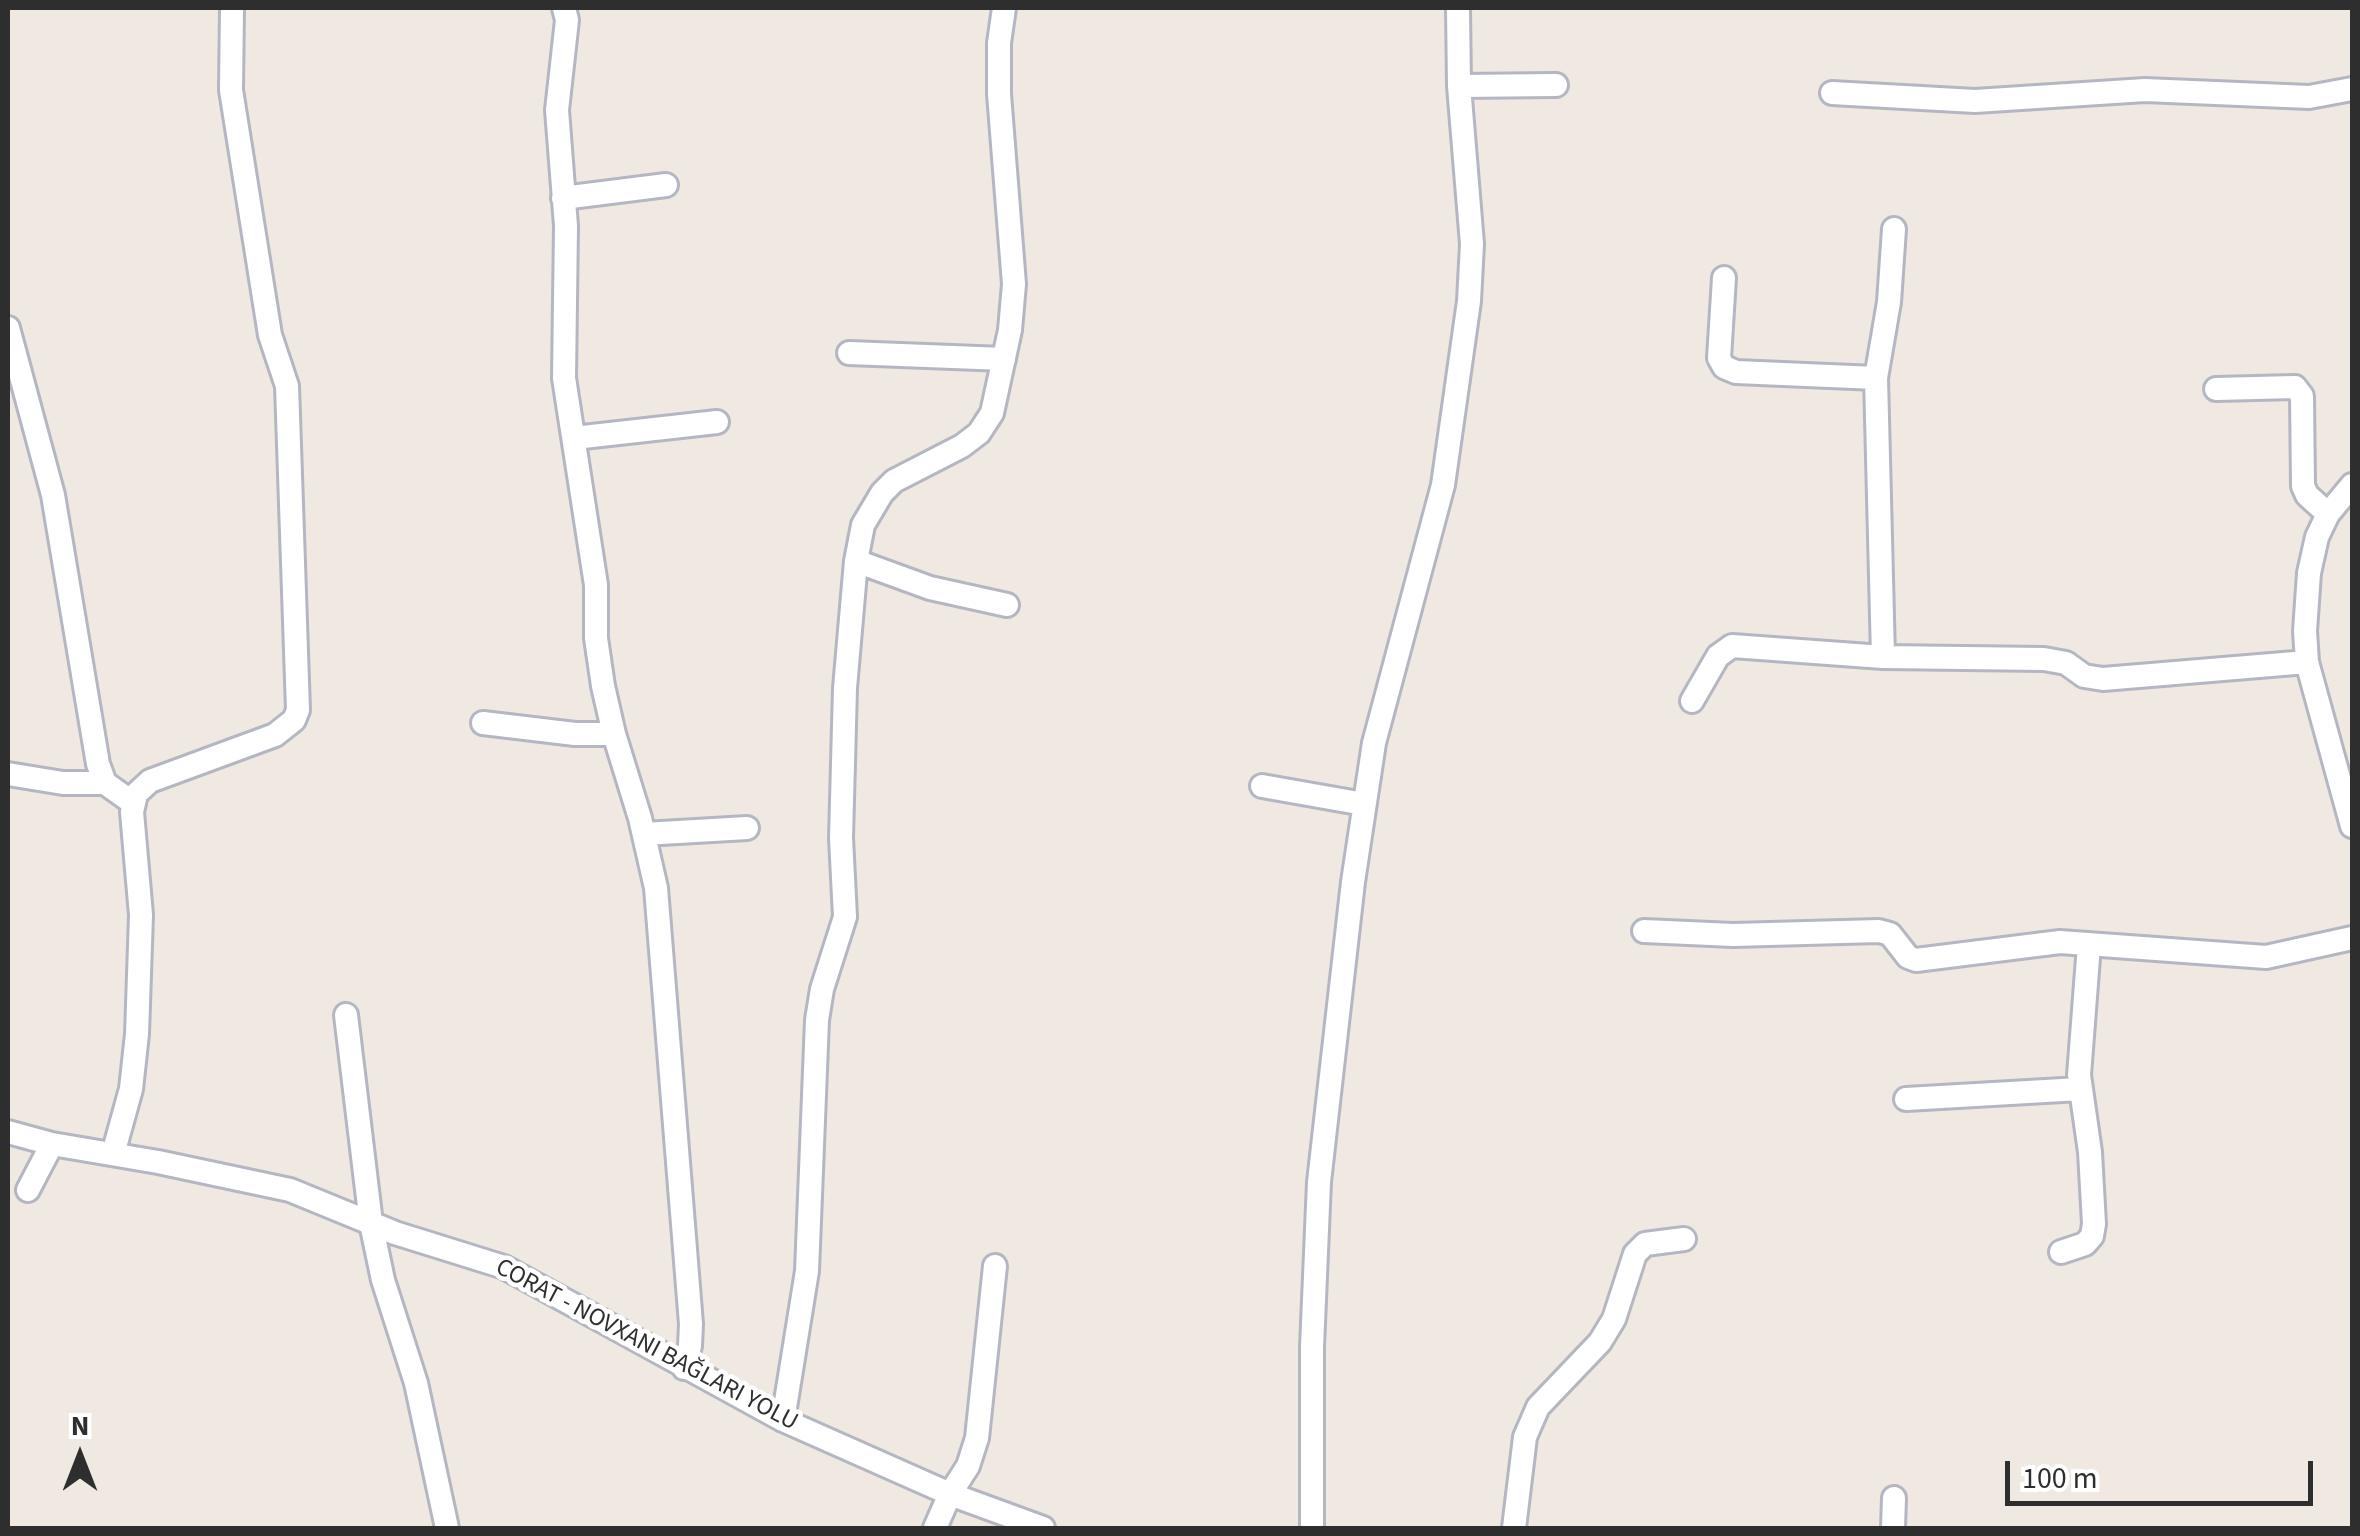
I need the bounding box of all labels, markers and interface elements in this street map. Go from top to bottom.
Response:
street label: CORAT - NOVXANI BAĞLARI YOLU [490,1253,802,1439]
north arrow [30,1406,130,1506]
text: N [71,1406,89,1446]
scale bar [2010,1441,2318,1503]
text: 100 m [2022,1457,2098,1500]

